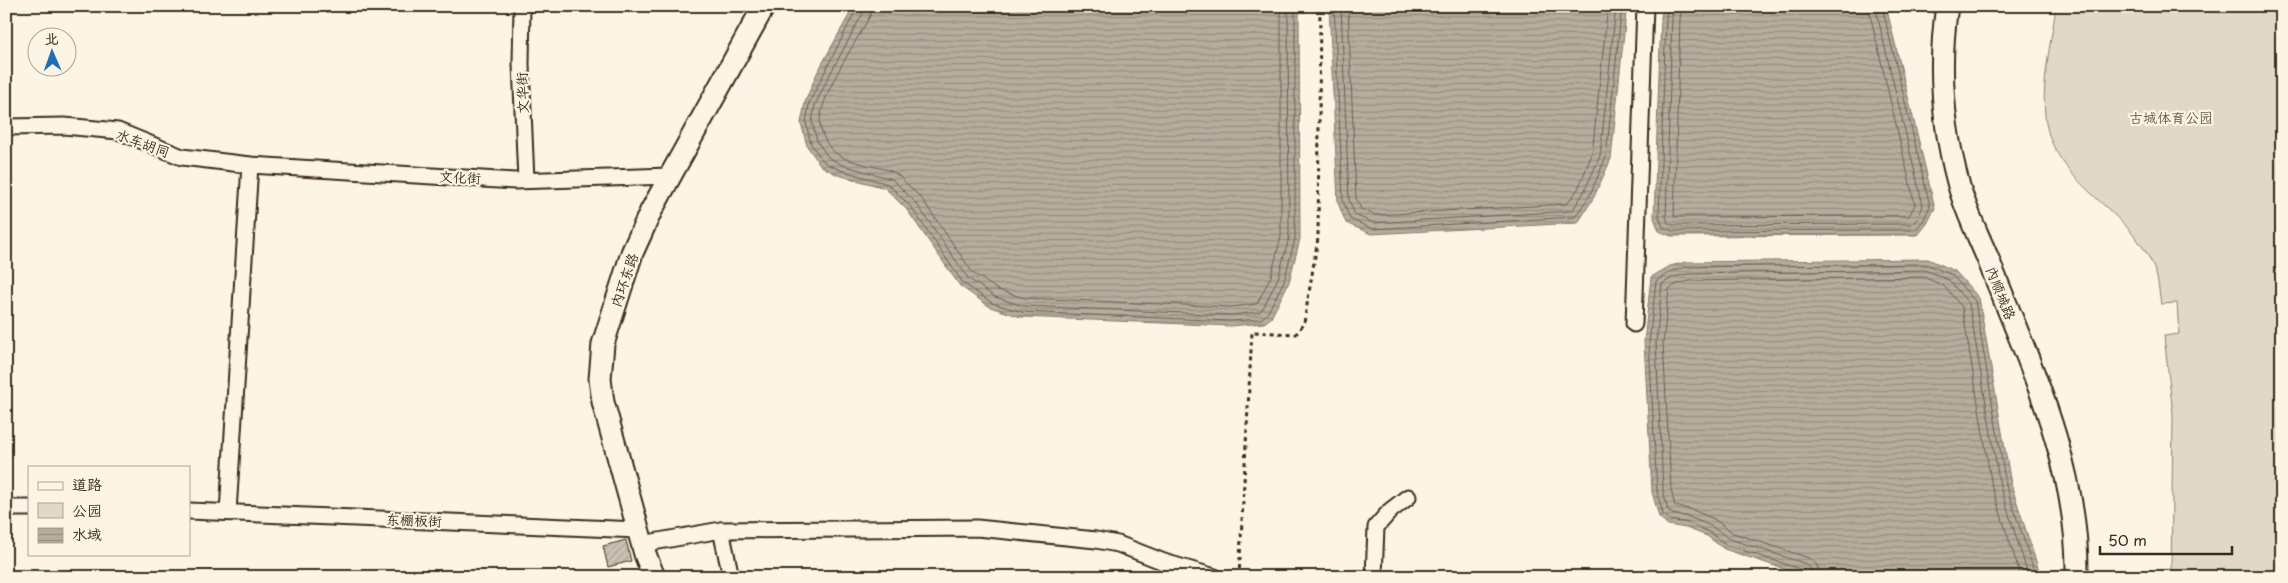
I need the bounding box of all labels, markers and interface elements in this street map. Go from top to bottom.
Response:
north arrow [28,28,78,78]
text: 北 [44,28,59,49]
street label: 文华街 [511,72,533,114]
park label: 古城体育公园 [2129,107,2213,128]
street label: 水车胡同 [113,124,173,162]
street label: 文化街 [438,165,482,189]
street label: 内环东路 [605,250,643,310]
street label: 内顺城路 [1981,263,2021,323]
legend [28,466,190,556]
text: 道路 [72,472,102,495]
text: 公园 [72,498,102,521]
street label: 东棚板街 [386,509,442,531]
text: 水域 [72,522,102,545]
scale bar [2100,523,2233,555]
text: 50 m [2108,528,2147,551]

